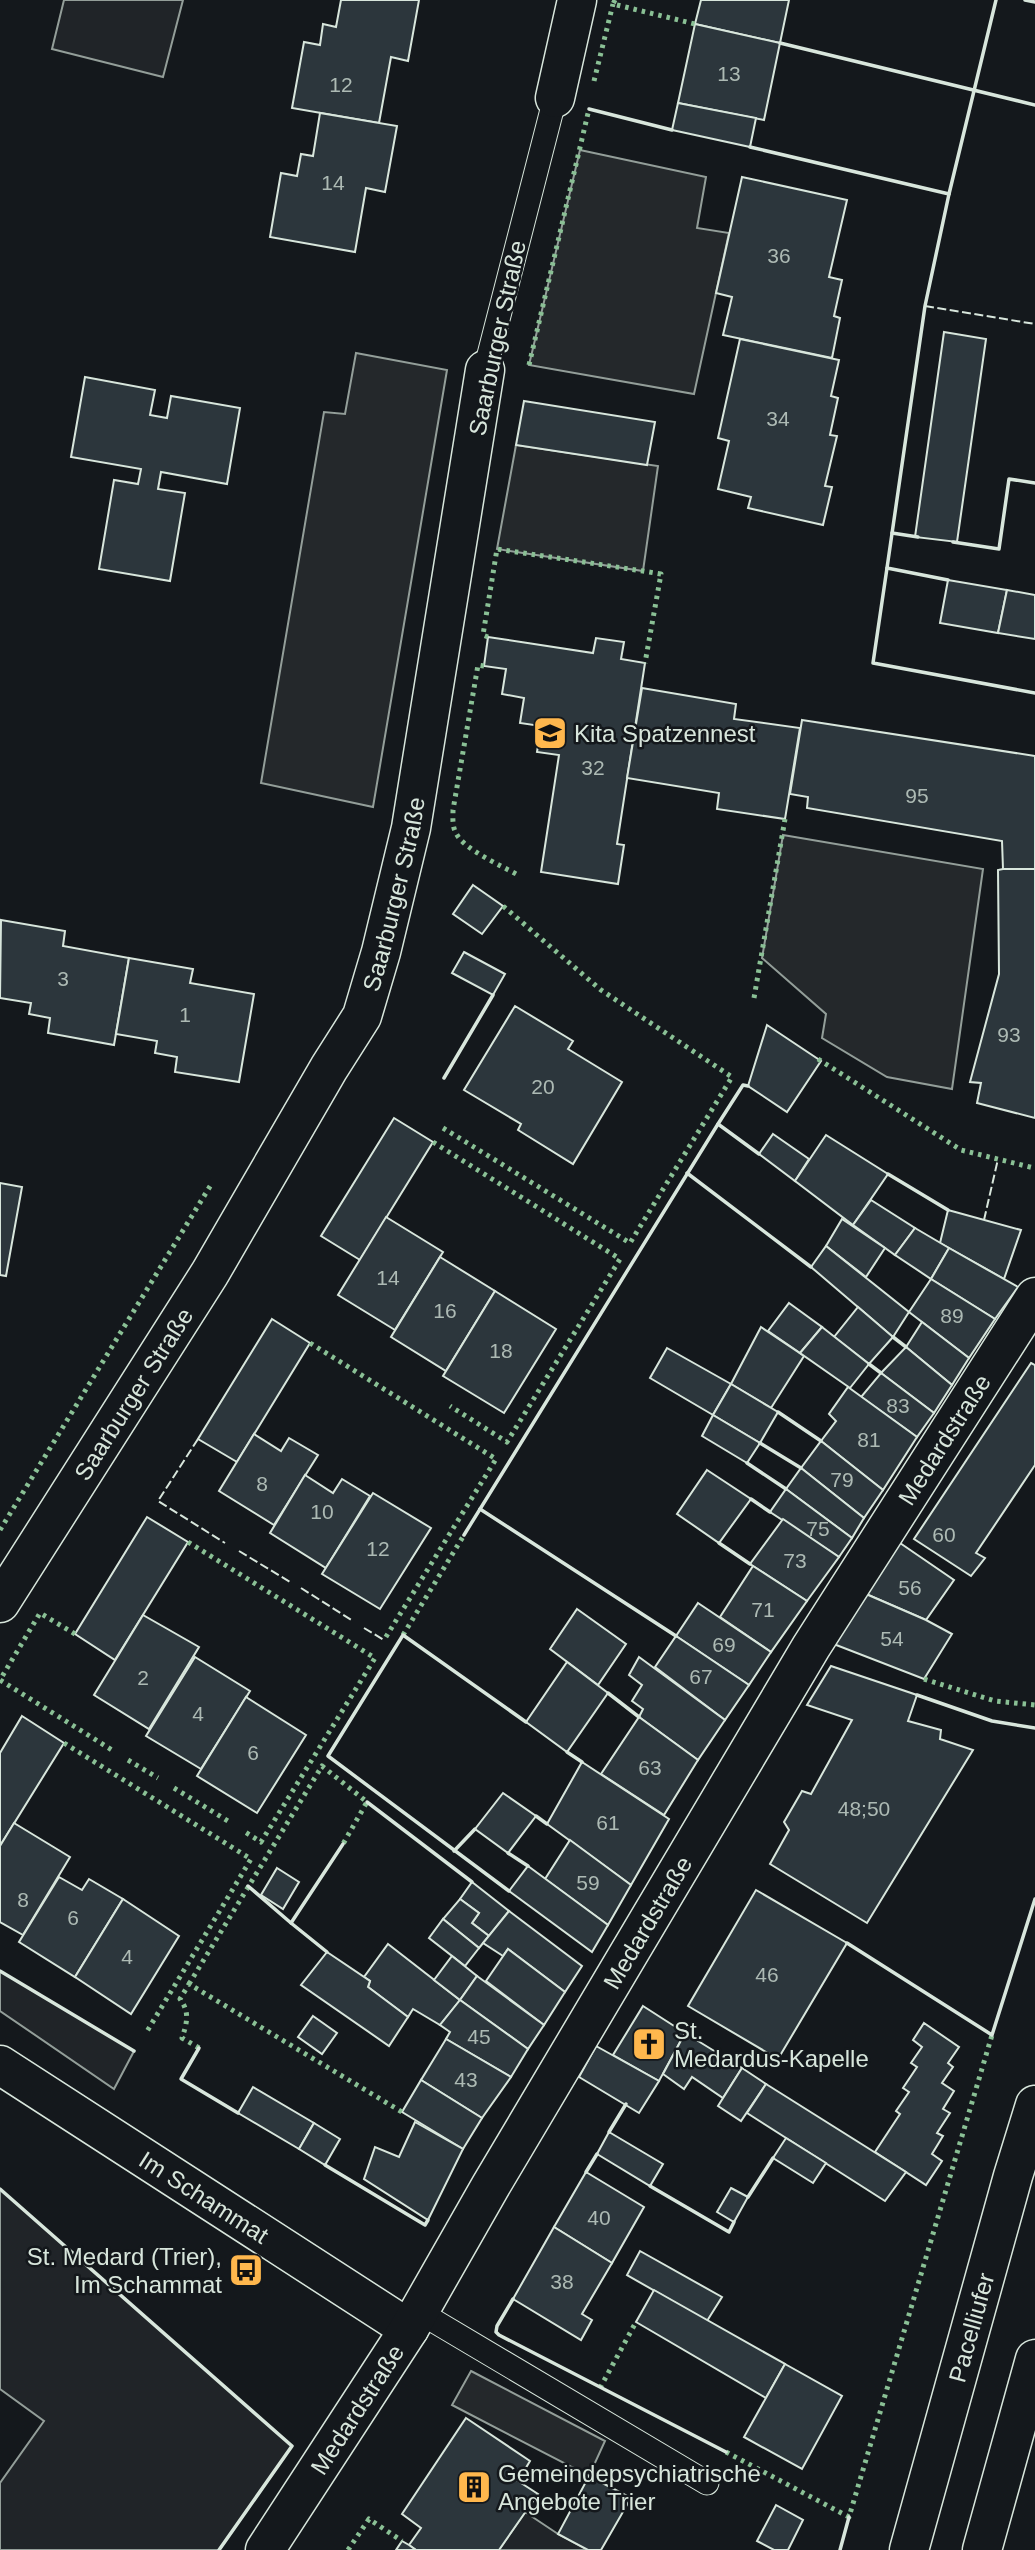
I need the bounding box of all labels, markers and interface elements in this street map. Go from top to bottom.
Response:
house number: 13 [717,62,741,85]
house number: 12 [329,73,353,96]
house number: 14 [321,171,345,194]
street label: Saarburger Straße [463,238,531,438]
house number: 36 [767,244,791,267]
house number: 34 [766,407,790,430]
school or university icon: Kita Spatzennest [531,714,569,752]
place label: Kita Spatzennest [574,720,756,747]
house number: 32 [581,756,605,779]
house number: 95 [905,784,929,807]
street label: Saarburger Straße [357,795,429,994]
house number: 3 [57,967,69,990]
house number: 1 [179,1003,191,1026]
house number: 93 [997,1023,1021,1046]
house number: 20 [531,1075,555,1098]
house number: 14 [376,1266,400,1289]
house number: 16 [433,1299,457,1322]
street label: Saarburger Straße [68,1303,198,1485]
house number: 89 [940,1304,964,1327]
house number: 18 [489,1339,513,1362]
street label: Medardstraße [892,1369,996,1510]
house number: 83 [886,1394,910,1417]
house number: 81 [857,1428,881,1451]
house number: 79 [830,1468,854,1491]
house number: 8 [256,1472,268,1495]
house number: 10 [310,1500,334,1523]
house number: 75 [806,1517,830,1540]
house number: 60 [932,1523,956,1546]
house number: 12 [366,1537,390,1560]
house number: 73 [783,1549,807,1572]
house number: 56 [898,1576,922,1599]
house number: 71 [751,1598,775,1621]
house number: 54 [880,1627,904,1650]
house number: 69 [712,1633,736,1656]
house number: 67 [689,1665,713,1688]
house number: 2 [137,1666,149,1689]
house number: 4 [192,1702,204,1725]
house number: 6 [247,1741,259,1764]
house number: 63 [638,1756,662,1779]
house number: 48;50 [838,1797,890,1820]
house number: 61 [596,1811,620,1834]
street label: Medardstraße [597,1851,697,1994]
house number: 59 [576,1871,600,1894]
house number: 8 [17,1888,29,1911]
house number: 6 [67,1906,79,1929]
house number: 4 [121,1945,133,1968]
house number: 46 [755,1963,779,1986]
place label: St. Medardus-Kapelle [674,2017,869,2072]
house number: 45 [467,2025,491,2048]
church icon: St. Medardus-Kapelle [630,2025,668,2063]
house number: 43 [454,2068,478,2091]
street label: Im Schammat [135,2145,274,2248]
house number: 40 [587,2206,611,2229]
place label: St. Medard (Trier), Im Schammat [27,2243,222,2298]
bus stop icon: St. Medard (Trier), Im Schammat [227,2251,265,2289]
house number: 38 [550,2270,574,2293]
street label: Pacelliufer [943,2270,999,2385]
street label: Medardstraße [305,2339,409,2479]
place label: Gemeindepsychiatrische Angebote Trier [498,2460,761,2515]
building icon: Gemeindepsychiatrische Angebote Trier [455,2468,493,2506]

